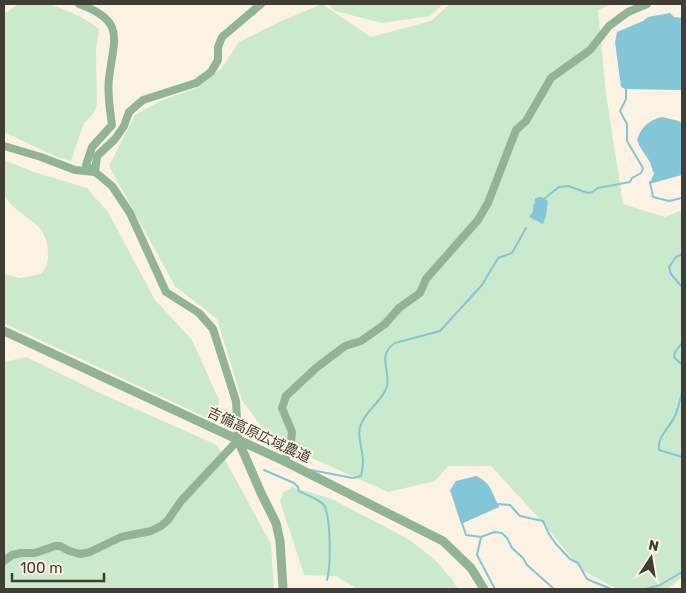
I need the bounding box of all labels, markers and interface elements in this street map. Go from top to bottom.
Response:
street label: 吉備高原広域農道 [205,404,313,466]
north arrow [626,533,676,583]
text: N [647,536,660,555]
scale bar [12,550,105,582]
text: 100 m [20,559,62,577]

